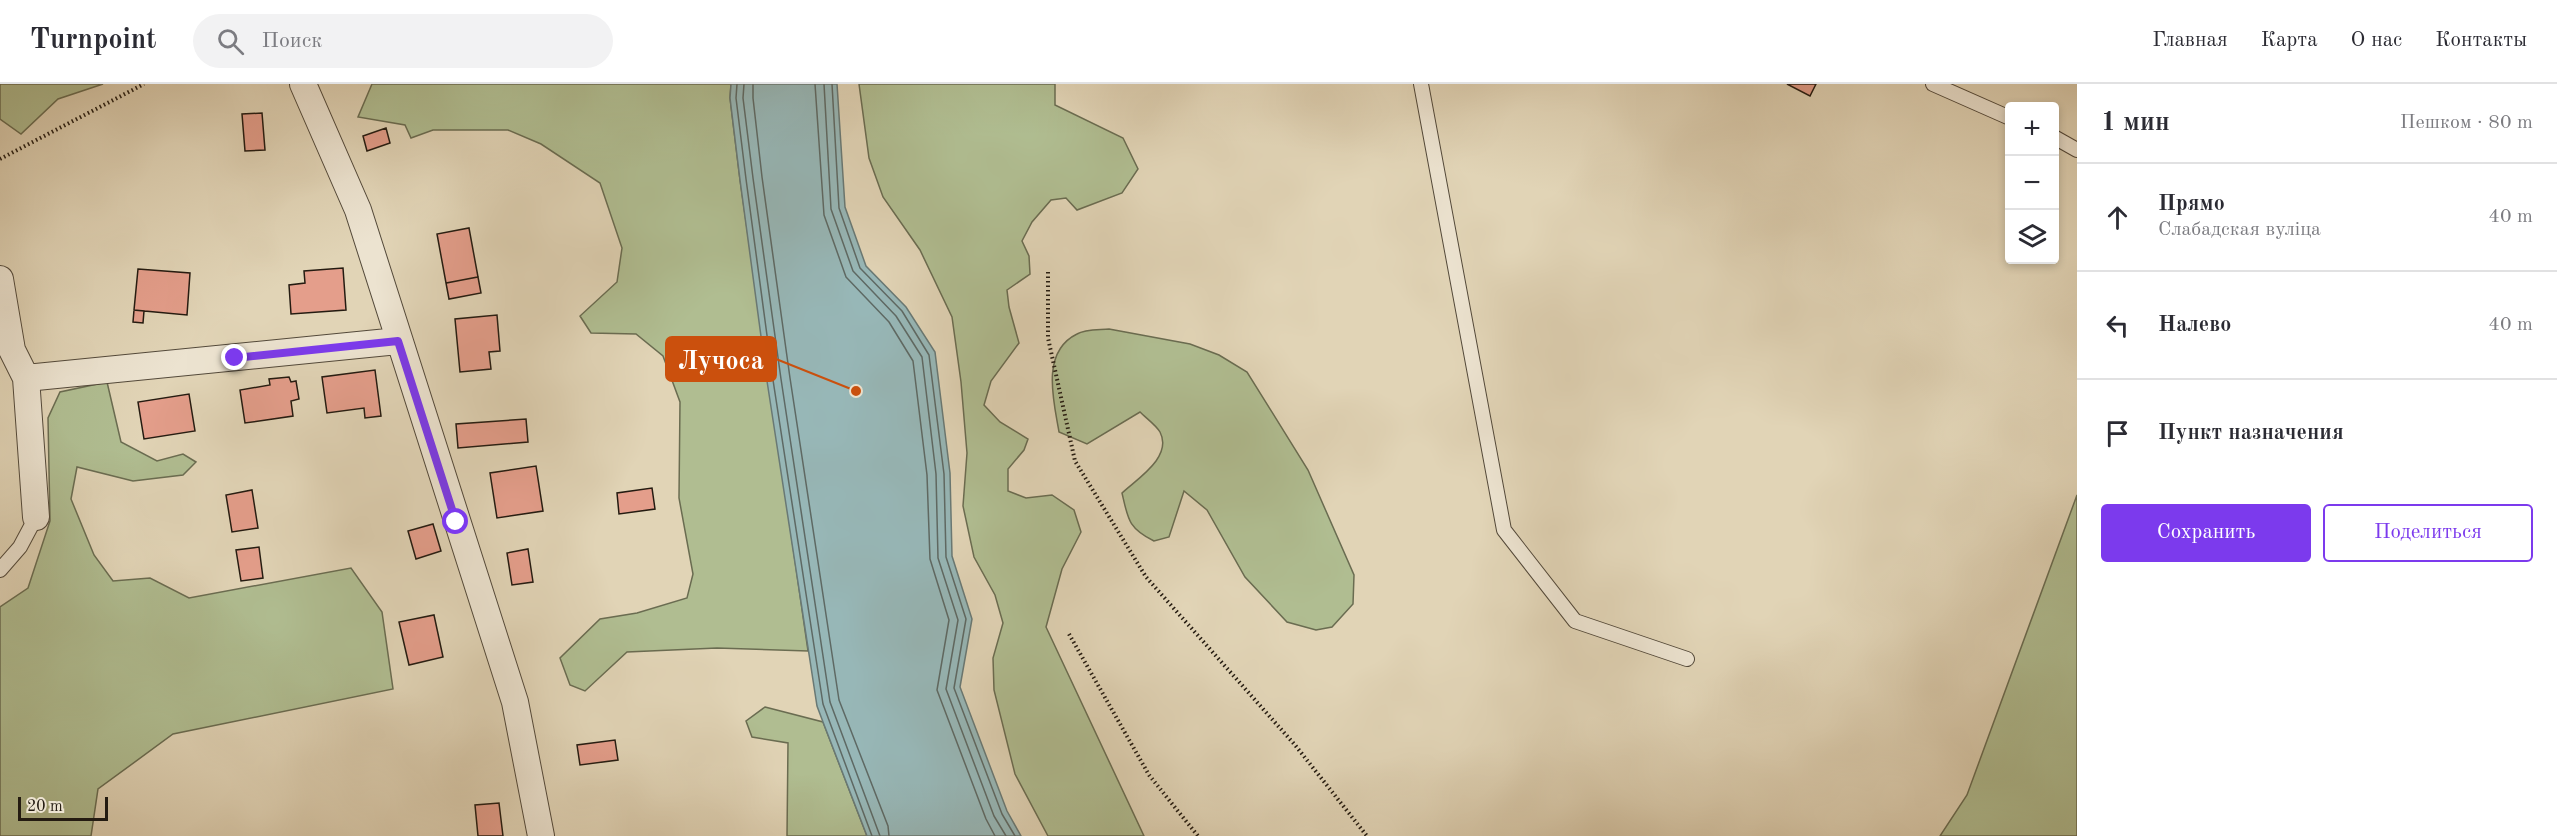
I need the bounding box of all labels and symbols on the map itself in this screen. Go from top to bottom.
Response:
callout: Лучоса [666,337,776,381]
route end [221,344,247,370]
text: Лучоса [678,349,764,375]
route start [442,508,468,534]
scale bar [18,794,108,822]

